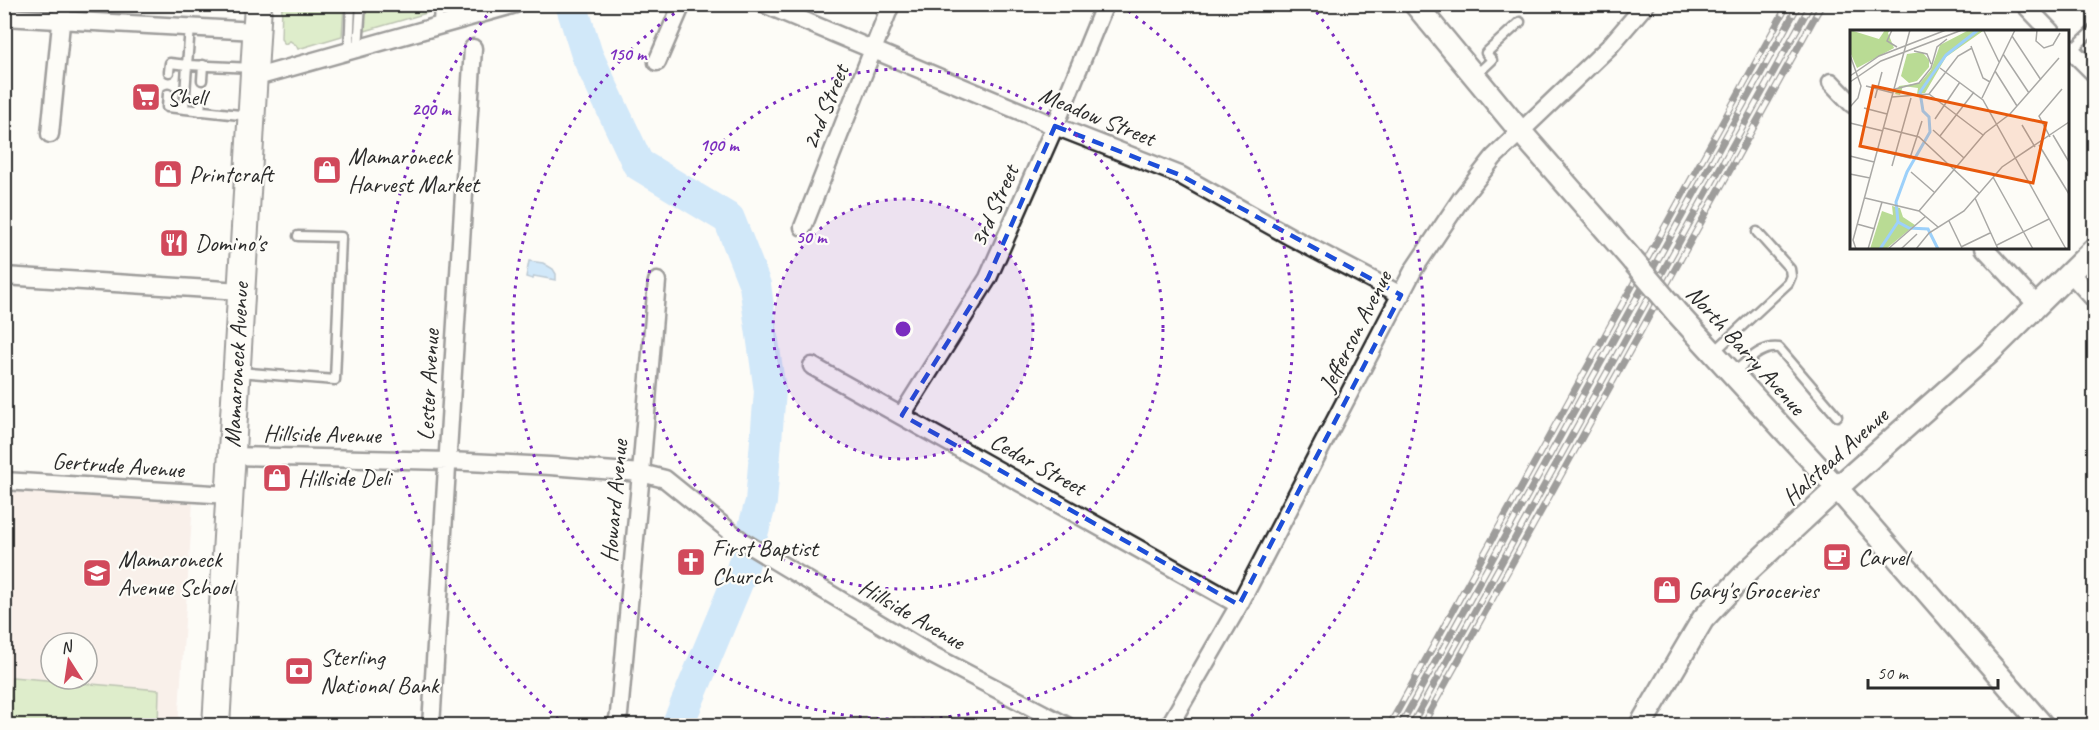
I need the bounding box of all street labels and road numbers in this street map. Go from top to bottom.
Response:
street label: 2nd Street [794,58,856,154]
street label: Meadow Street [1035,79,1161,154]
street label: 3rd Street [963,159,1026,252]
street label: Jefferson Avenue [1311,264,1399,397]
street label: North Barry Avenue [1680,279,1814,423]
street label: Mamaroneck Avenue [217,280,255,448]
street label: Lester Avenue [410,326,446,441]
street label: Halstead Avenue [1776,399,1896,511]
street label: Hillside Avenue [263,418,383,450]
street label: Cedar Street [985,426,1093,503]
street label: Howard Avenue [594,436,634,563]
street label: Gertrude Avenue [51,445,187,485]
street label: Hillside Avenue [854,572,972,657]

